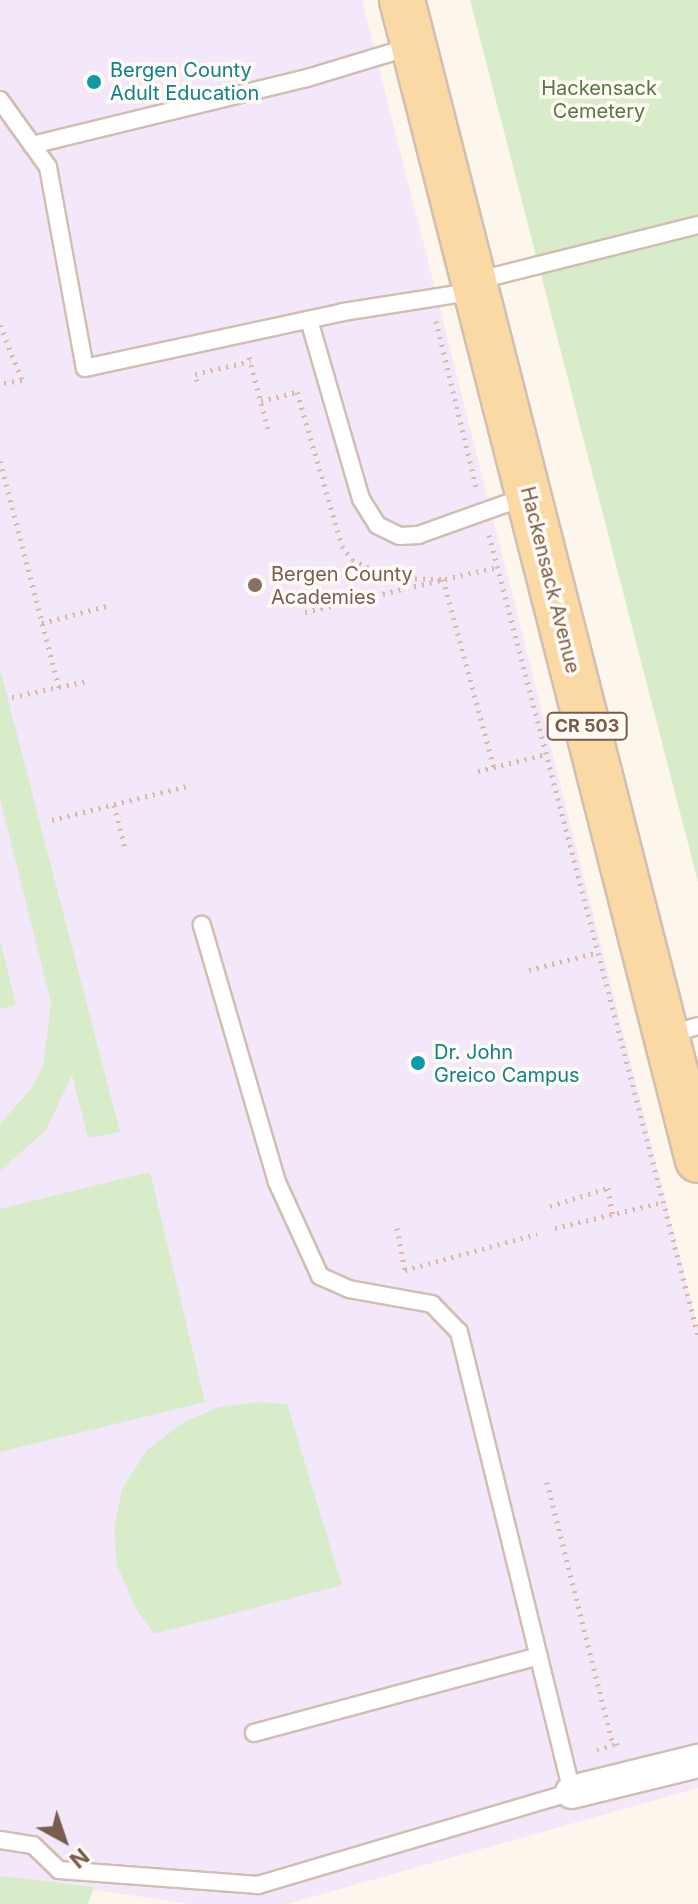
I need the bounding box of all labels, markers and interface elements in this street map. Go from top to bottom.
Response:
place label: Bergen County Adult Education [110,58,259,105]
marker: Bergen County Adult Education [85,73,103,91]
park label: Hackensack Cemetery [541,77,657,124]
street label: Hackensack Avenue [515,484,585,676]
place label: Bergen County Academies [271,562,413,609]
marker: Bergen County Academies [246,576,264,594]
road number: CR 503 [545,712,629,740]
place label: Dr. John Greico Campus [434,1040,580,1087]
marker: Dr. John Greico Campus [409,1054,427,1072]
north arrow [24,1800,104,1880]
text: N [65,1843,94,1874]

